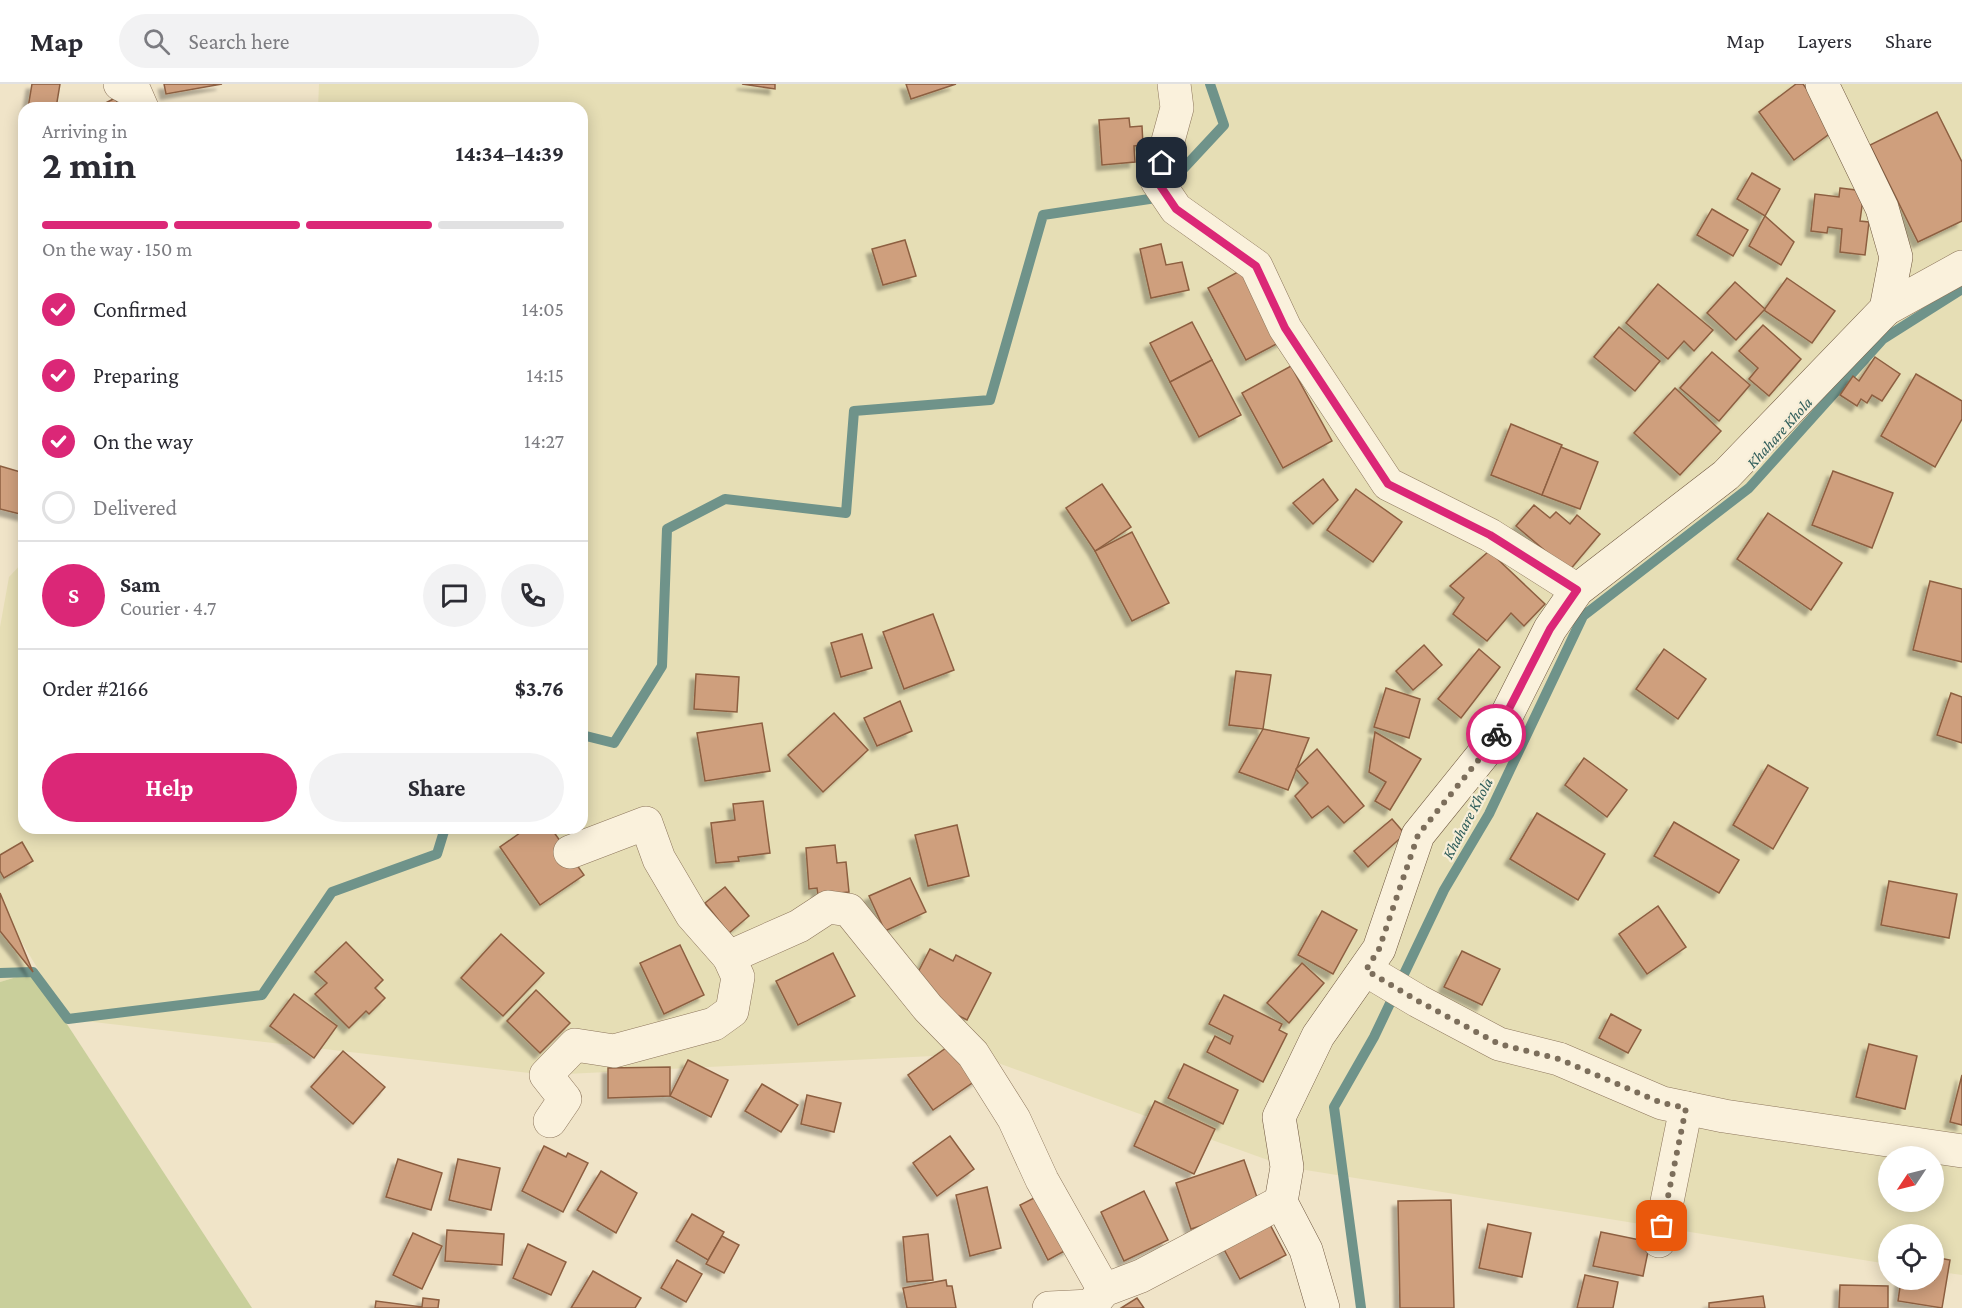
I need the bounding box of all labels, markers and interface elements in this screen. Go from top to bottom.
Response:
search box [119,14,539,68]
icon: search [140,25,173,58]
text: Map [30,26,83,57]
text: Search here [188,29,289,54]
text: Map [1726,29,1765,53]
text: Layers [1798,29,1852,53]
text: Share [1885,29,1932,53]
text: Arriving in [42,120,127,142]
pin [1136,137,1187,188]
text: 14:34–14:39 [455,141,564,166]
text: 2 min [42,143,136,186]
icon: home [1145,146,1178,179]
text: On the way · 150 m [42,238,192,260]
icon: check [42,293,75,326]
text: Confirmed [93,297,187,322]
text: 14:05 [522,298,564,320]
icon: check [42,359,75,392]
text: Preparing [93,363,179,388]
text: 14:15 [527,364,564,386]
water label: Khahare Khola [1743,393,1816,471]
icon: check [42,425,75,458]
text: On the way [93,429,193,454]
text: 14:27 [524,430,564,452]
text: Delivered [93,495,177,520]
button: chat [423,564,486,627]
button: phone [501,564,564,627]
text: Sam [120,572,160,597]
text: S [68,583,79,608]
text: Courier · 4.7 [120,597,216,619]
text: Order #2166 [42,676,149,701]
text: $3.76 [515,676,564,701]
courier [1466,704,1526,764]
icon: bike [1480,718,1513,751]
button: Help [42,753,297,822]
button: Share [309,753,564,822]
water label: Khahare Khola [1439,774,1496,862]
north arrow [1878,1146,1944,1212]
map controls [1878,1146,1944,1290]
pin [1636,1200,1687,1251]
icon: bag [1645,1209,1678,1242]
button: locate [1878,1224,1944,1290]

